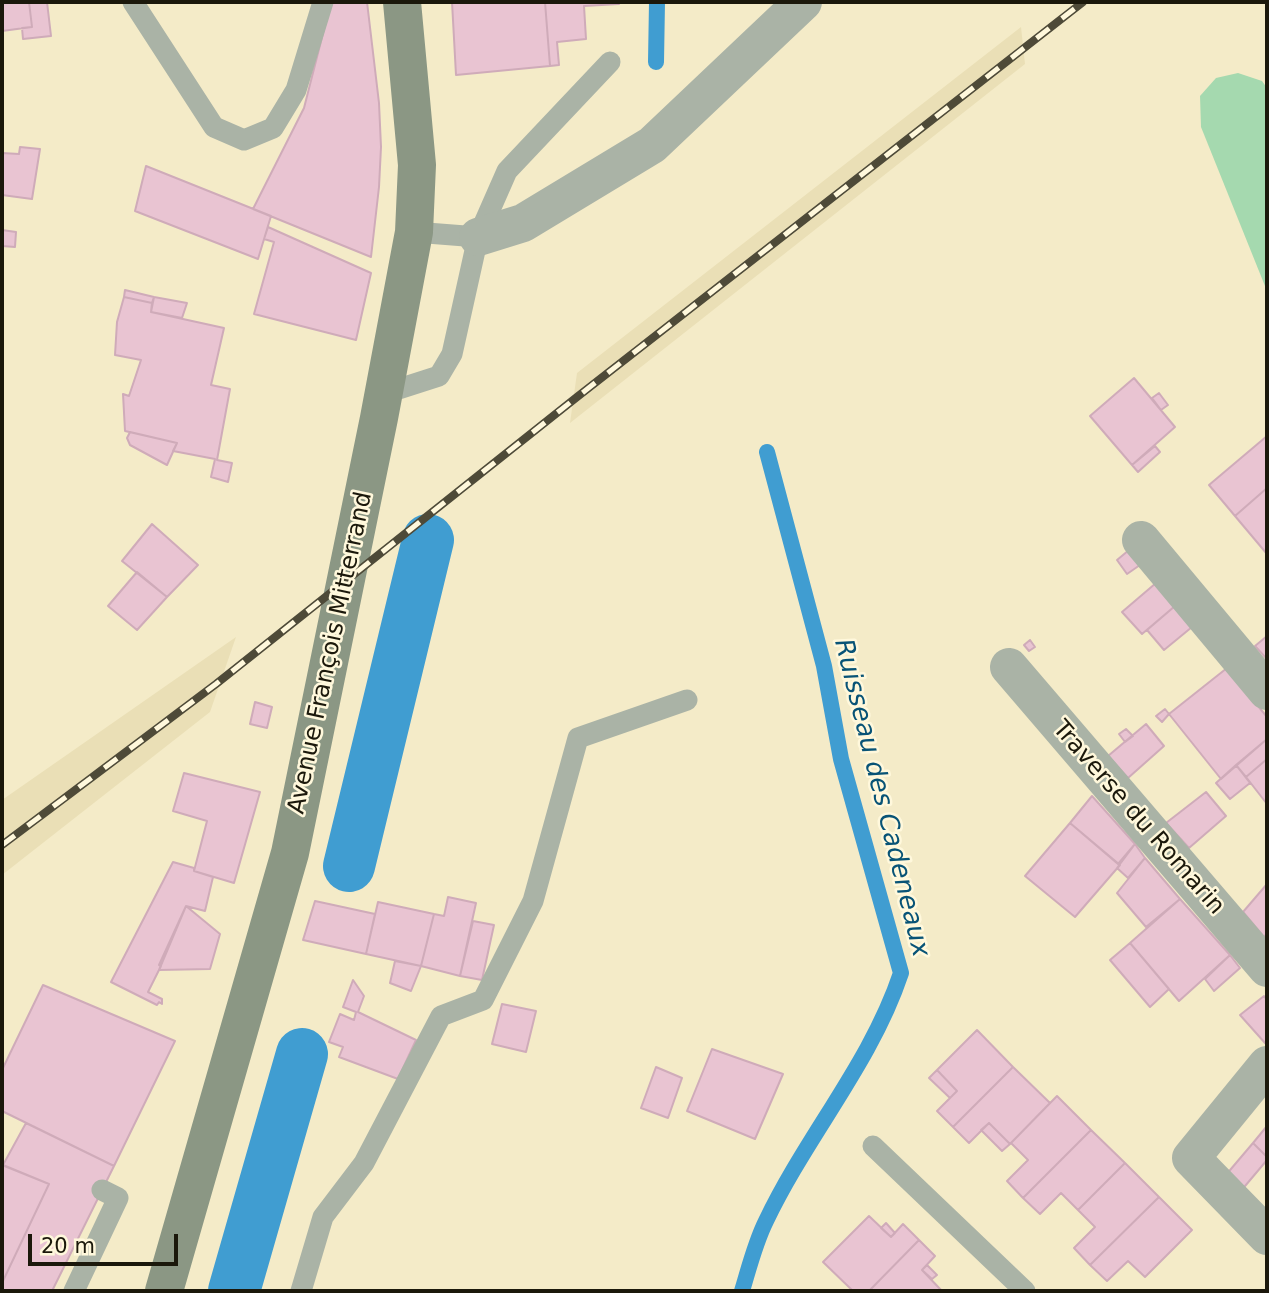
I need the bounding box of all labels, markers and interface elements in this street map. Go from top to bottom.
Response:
street label: Avenue François Mitterrand [283,489,379,817]
water label: Ruisseau des Cadeneaux [826,636,936,960]
street label: Traverse du Romarin [1046,715,1230,921]
scale bar [32,1220,182,1264]
text: 20 m [41,1234,95,1258]

